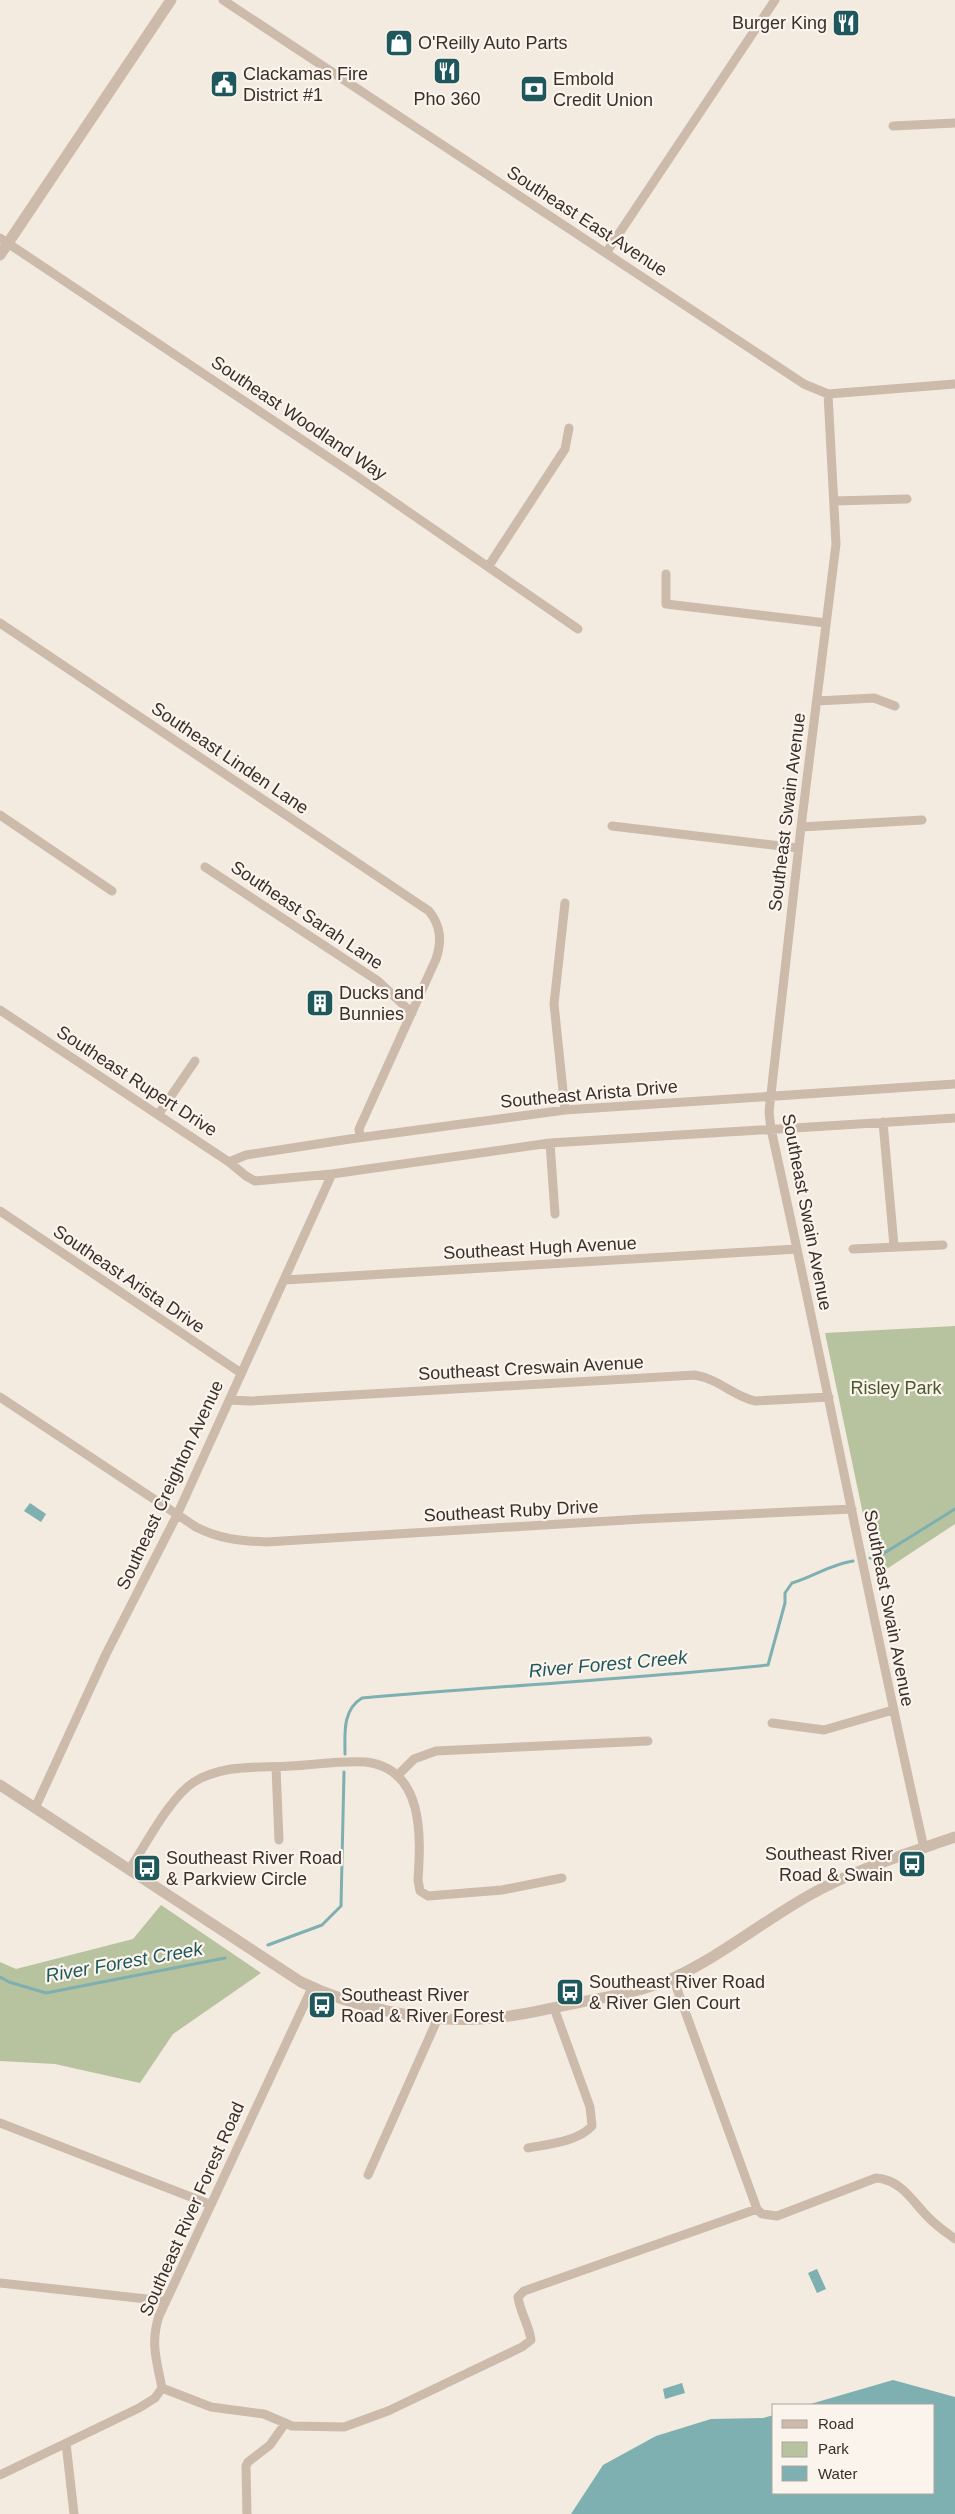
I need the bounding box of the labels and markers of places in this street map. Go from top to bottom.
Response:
restaurant icon: Burger King [831,8,861,38]
place label: Burger King [732,13,827,33]
shop icon: O'Reilly Auto Parts [384,28,414,58]
place label: O'Reilly Auto Parts [418,33,568,53]
restaurant icon: Pho 360 [432,56,462,86]
place label: Clackamas Fire District #1 [243,64,368,105]
public building icon: Clackamas Fire District #1 [209,69,239,99]
place label: Embold Credit Union [553,69,653,110]
bank icon: Embold Credit Union [519,74,549,104]
place label: Pho 360 [413,89,481,109]
place label: Ducks and Bunnies [339,983,424,1024]
building icon: Ducks and Bunnies [305,988,335,1018]
place label: Southeast River Road & Swain [765,1844,893,1885]
place label: Southeast River Road & Parkview Circle [166,1848,342,1889]
bus stop icon: Southeast River Road & Swain [897,1849,927,1879]
bus stop icon: Southeast River Road & Parkview Circle [132,1853,162,1883]
place label: Southeast River Road & River Glen Court [589,1972,765,2013]
bus stop icon: Southeast River Road & River Glen Court [555,1977,585,2007]
place label: Southeast River Road & River Forest [341,1985,504,2026]
bus stop icon: Southeast River Road & River Forest [307,1990,337,2020]

